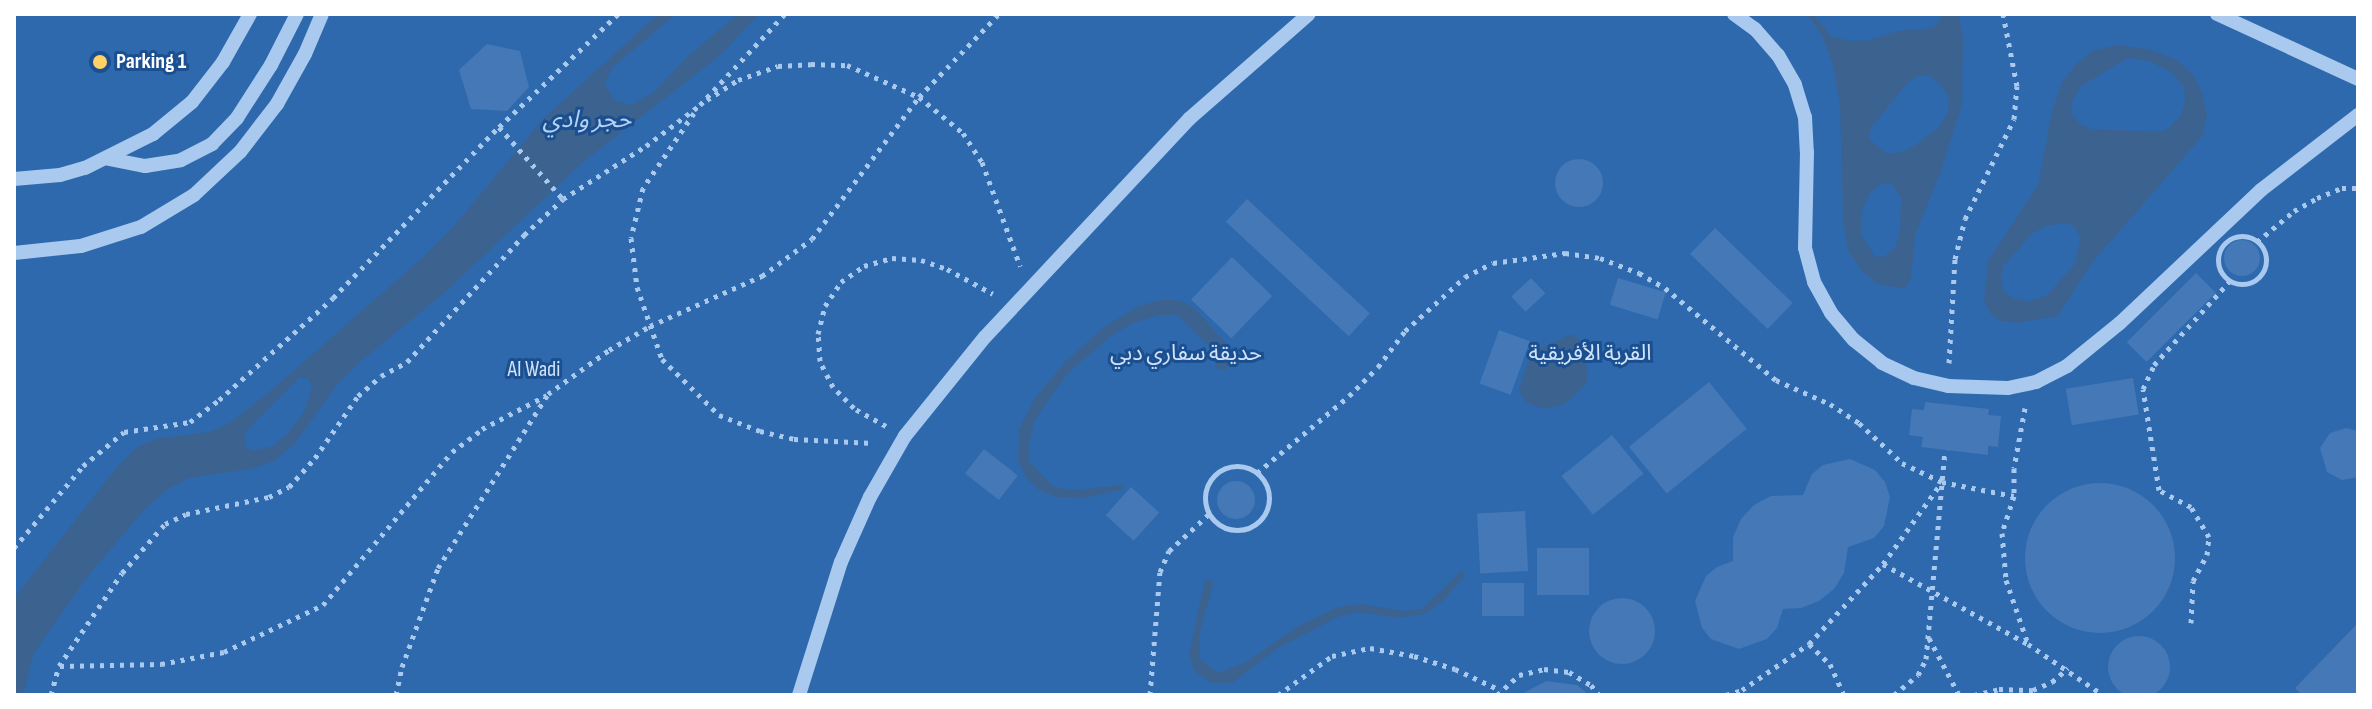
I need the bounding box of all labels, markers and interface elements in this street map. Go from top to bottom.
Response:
place label: Parking 1 [116,49,186,75]
marker: Parking 1 [91,53,109,71]
water label: حجر وادي [543,106,631,134]
park label: حديقة سفاري دبي [1110,341,1262,367]
park label: القرية الأفريقية [1529,341,1651,367]
park label: Al Wadi [508,357,560,383]

